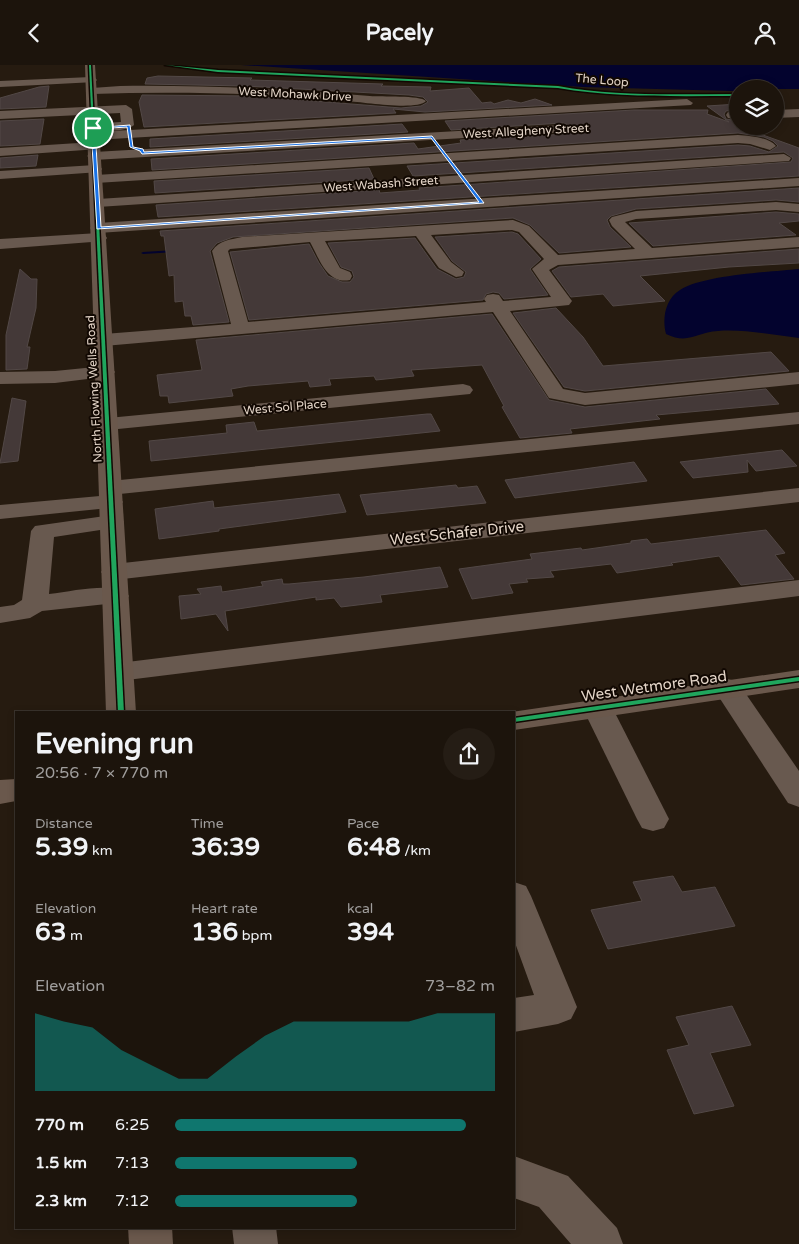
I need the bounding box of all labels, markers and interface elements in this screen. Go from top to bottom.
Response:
icon: back [20,19,48,47]
icon: person [751,19,779,47]
text: Pacely [366,20,433,46]
street label: The Loop [575,71,629,89]
map controls [729,80,784,135]
button: layers [729,80,784,135]
street label: West Mohawk Drive [238,84,352,104]
pin [72,107,114,149]
icon: arrive [79,114,107,142]
street label: West Allegheny Street [463,121,590,141]
street label: West Wabash Street [323,173,439,195]
street label: North Flowing Wells Road [83,315,105,463]
street label: West Sol Place [243,396,327,418]
street label: West Schafer Drive [389,517,525,549]
street label: West Wetmore Road [580,667,728,705]
text: Evening run [35,727,194,761]
button: share [443,728,495,780]
text: 20:56 · 7 × 770 m [35,763,168,783]
text: Distance [35,815,93,832]
text: Time [191,815,224,832]
text: Pace [347,815,379,832]
text: 5.39 [35,832,88,862]
text: 36:39 [191,832,260,862]
text: 6:48 [347,832,401,862]
text: km [88,842,112,859]
text: /km [401,842,431,859]
text: Elevation [35,900,96,917]
text: Heart rate [191,900,258,917]
text: kcal [347,900,373,917]
text: 63 [35,917,66,947]
text: 136 [191,917,238,947]
text: 394 [347,917,394,947]
text: m [66,927,83,944]
text: bpm [238,927,272,944]
text: Elevation [35,976,105,996]
text: 73–82 m [425,976,495,996]
text: 770 m [35,1115,84,1135]
text: 6:25 [115,1115,149,1135]
text: 1.5 km [35,1153,87,1173]
text: 7:13 [115,1153,149,1173]
text: 2.3 km [35,1191,87,1211]
text: 7:12 [115,1191,149,1211]

